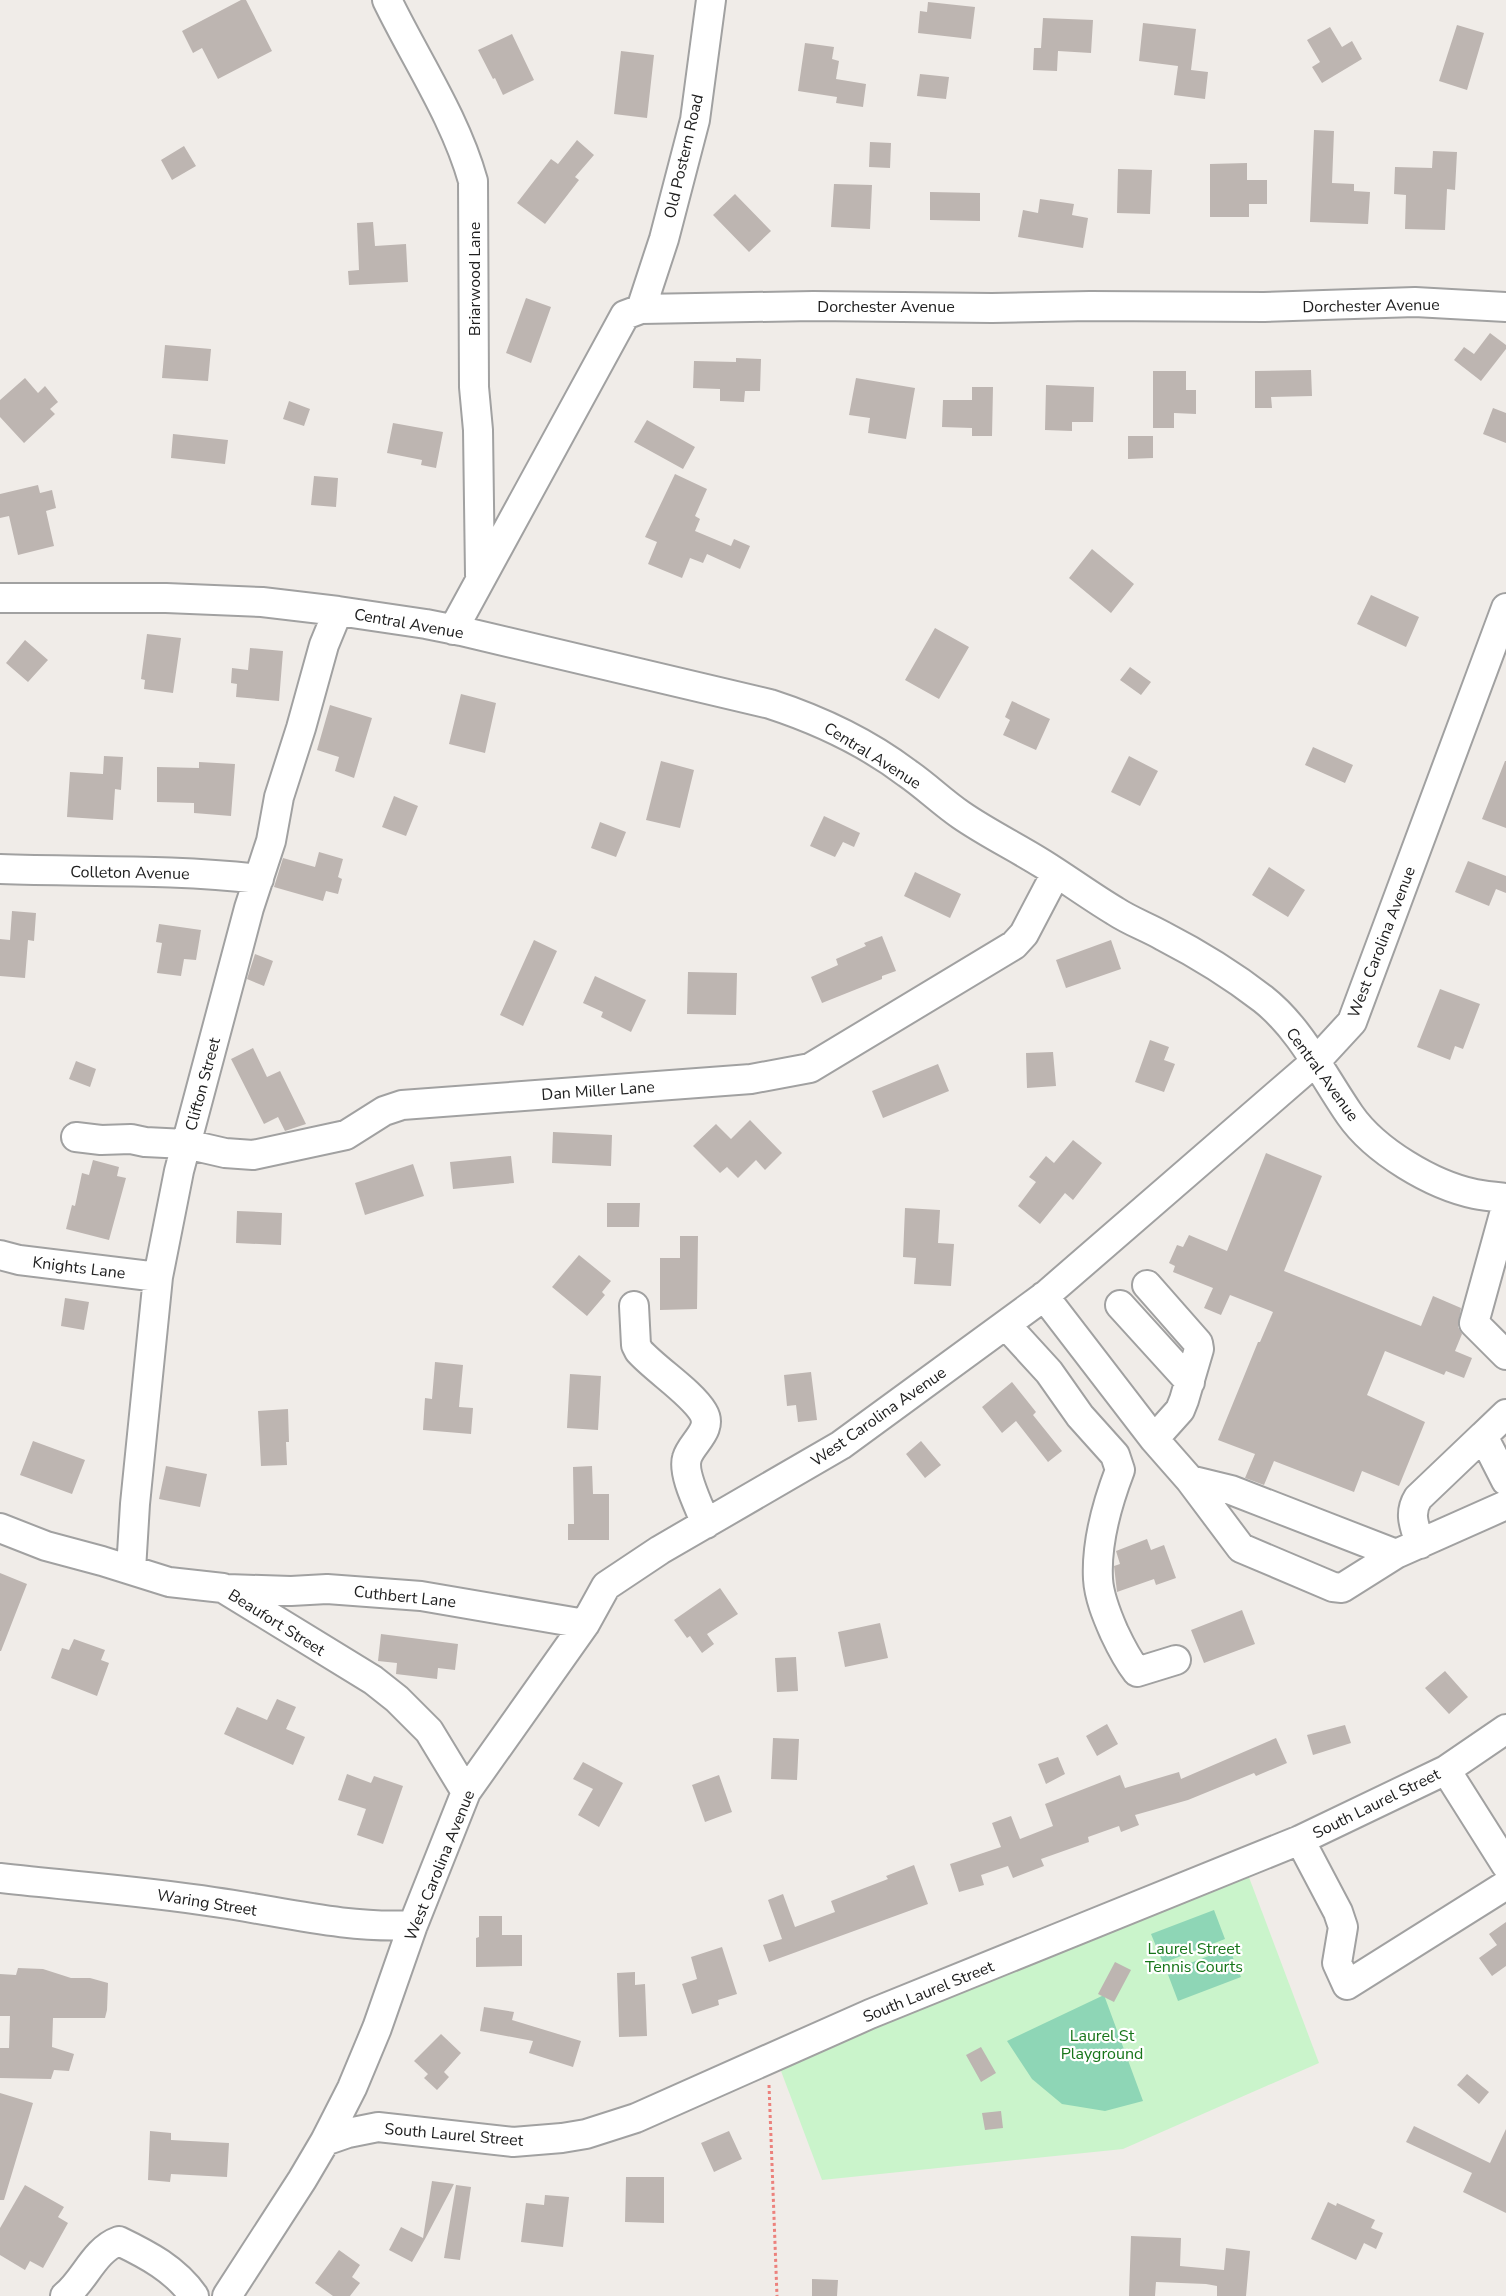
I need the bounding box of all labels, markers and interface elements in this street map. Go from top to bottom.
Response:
street label: Old Postern Road [659,92,709,220]
street label: Briarwood Lane [464,222,486,336]
street label: Dorchester Avenue [1302,294,1440,318]
street label: Dorchester Avenue [817,296,955,318]
street label: Central Avenue [352,604,465,644]
street label: Central Avenue [820,717,925,795]
street label: Colleton Avenue [70,861,190,885]
street label: West Carolina Avenue [1343,863,1421,1021]
street label: Central Avenue [1281,1023,1364,1126]
street label: Clifton Street [180,1035,226,1133]
street label: Dan Miller Lane [541,1076,655,1106]
street label: Knights Lane [31,1251,127,1285]
street label: West Carolina Avenue [806,1362,951,1472]
street label: Cuthbert Lane [353,1581,457,1613]
street label: Beaufort Street [224,1584,329,1662]
street label: South Laurel Street [1309,1763,1444,1844]
street label: West Carolina Avenue [400,1787,480,1944]
street label: Waring Street [155,1884,259,1922]
park label: Laurel Street Tennis Courts [1145,1938,1243,1978]
street label: South Laurel Street [860,1955,997,2028]
park label: Laurel St Playground [1061,2025,1143,2065]
street label: South Laurel Street [384,2118,525,2152]

